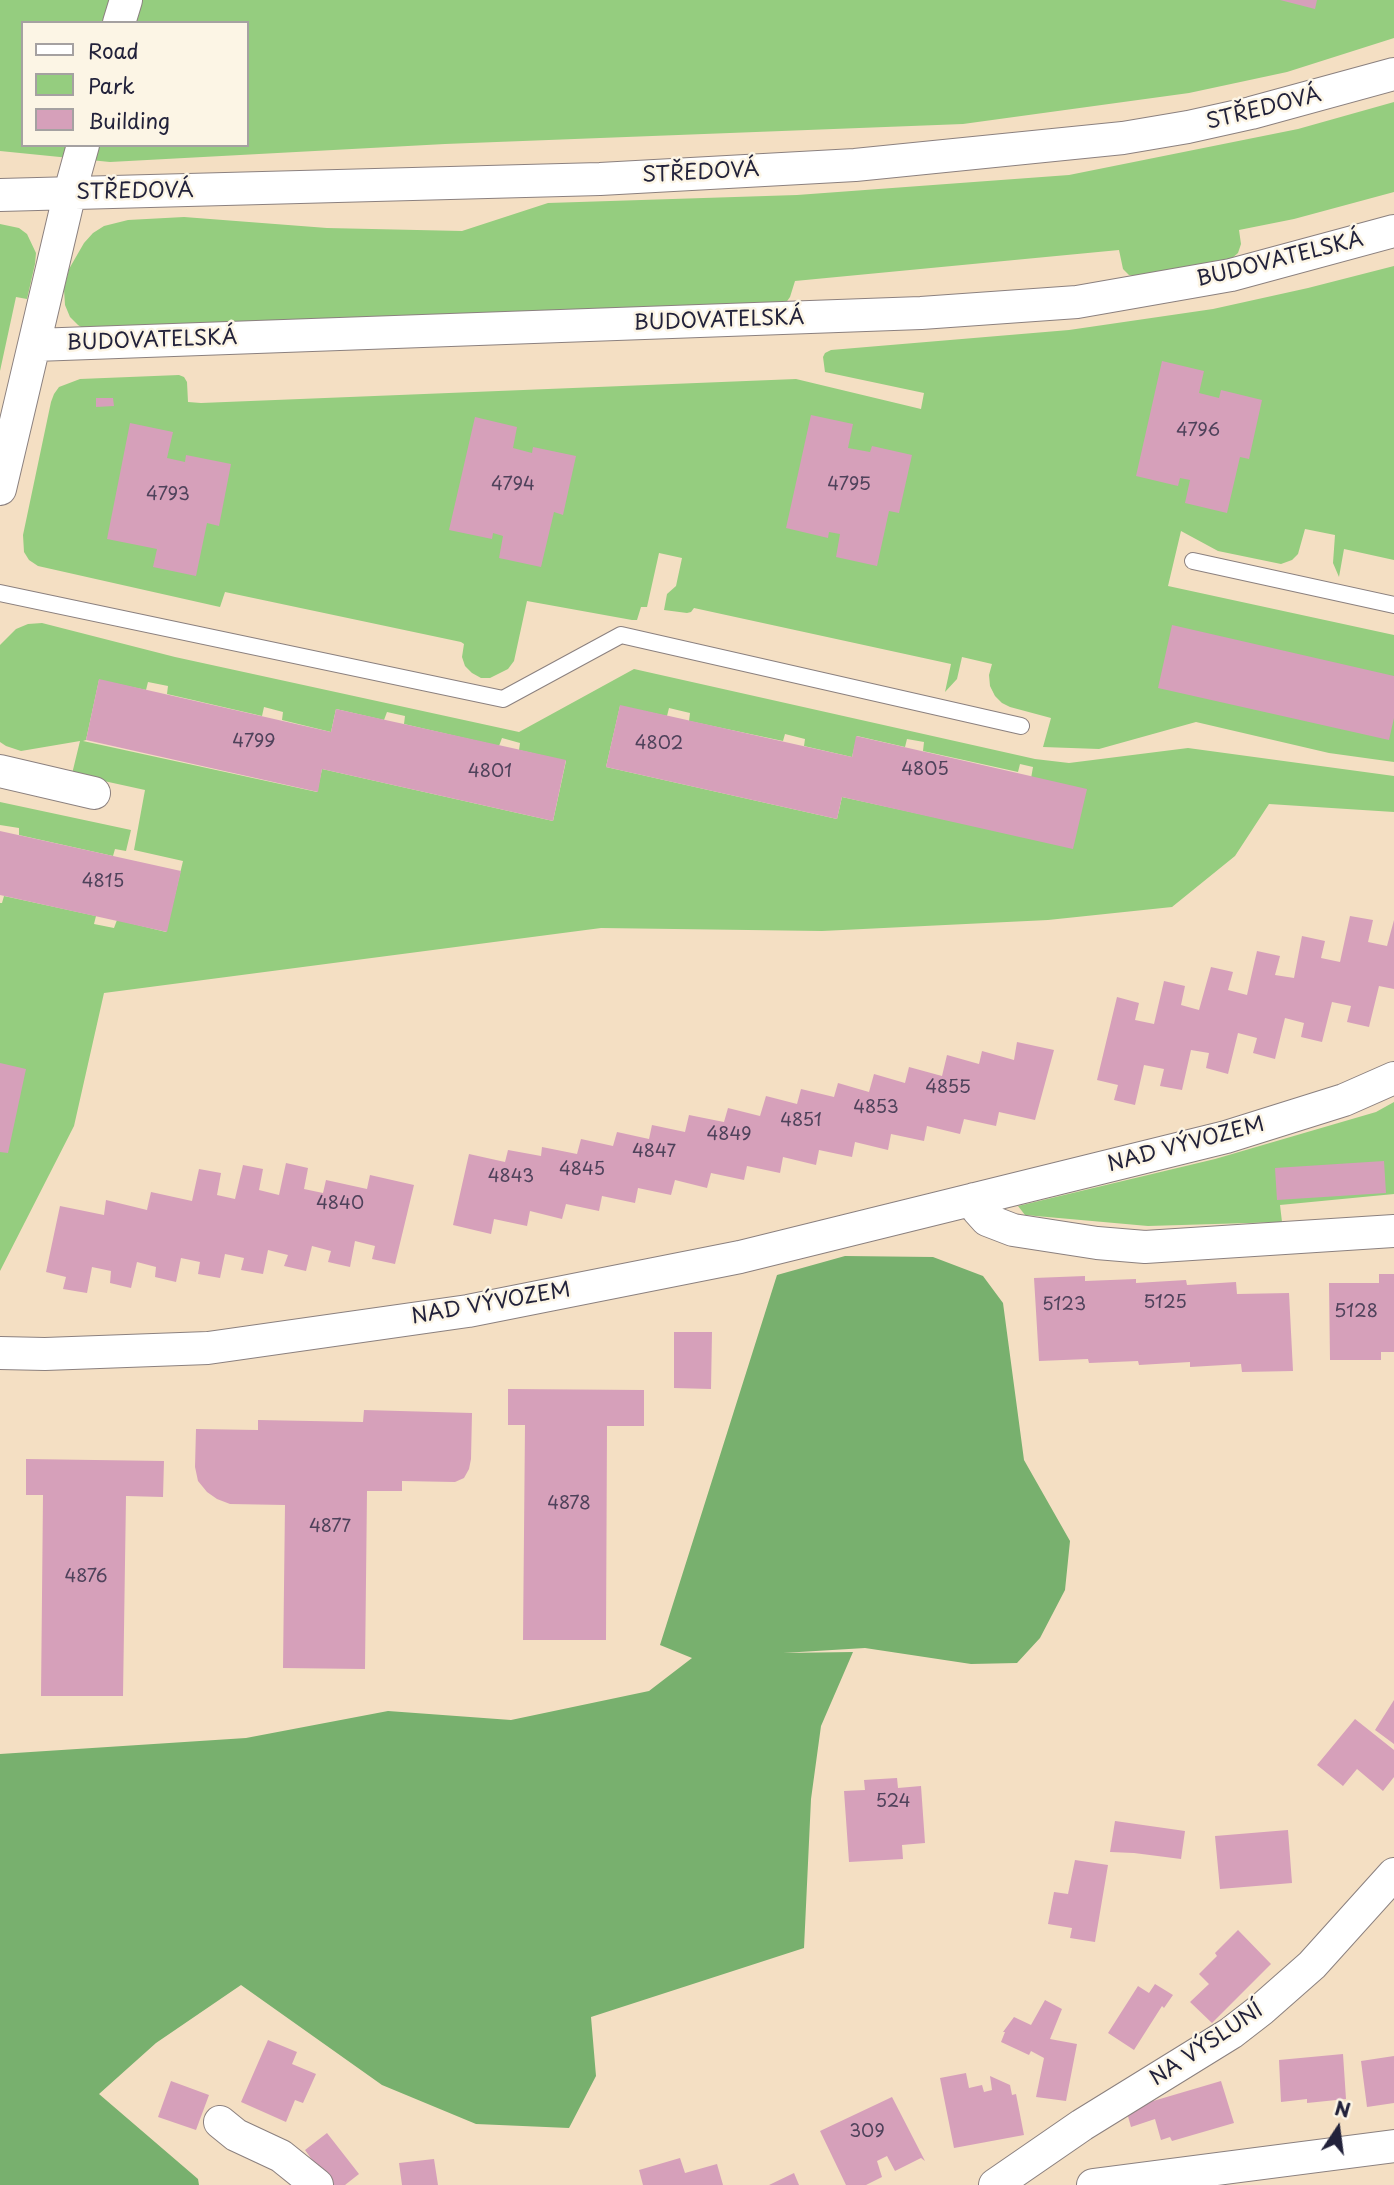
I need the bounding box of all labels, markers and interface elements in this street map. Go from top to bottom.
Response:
legend [21,21,248,147]
text: Road [88,34,139,66]
text: Park [88,69,135,101]
street label: STŘEDOVÁ [1204,83,1324,135]
text: Building [88,104,170,136]
street label: STŘEDOVÁ [642,157,760,189]
street label: STŘEDOVÁ [76,178,194,206]
street label: BUDOVATELSKÁ [1194,227,1366,293]
street label: BUDOVATELSKÁ [633,305,805,337]
street label: BUDOVATELSKÁ [66,325,238,357]
house number: 4796 [1176,420,1220,442]
house number: 4794 [491,474,535,496]
house number: 4795 [827,474,871,496]
house number: 4793 [146,484,190,506]
house number: 4799 [232,731,276,753]
house number: 4802 [635,733,683,755]
house number: 4805 [901,759,949,781]
house number: 4801 [468,761,512,783]
house number: 4815 [82,871,124,893]
house number: 4855 [925,1077,971,1099]
house number: 4853 [853,1097,899,1119]
house number: 4851 [780,1110,822,1132]
street label: NAD VÝVOZEM [1105,1112,1267,1178]
house number: 4849 [706,1124,752,1146]
house number: 4847 [632,1141,676,1163]
house number: 4845 [559,1159,605,1181]
house number: 4843 [488,1166,534,1188]
house number: 4840 [316,1193,364,1215]
street label: NAD VÝVOZEM [409,1278,573,1330]
house number: 5125 [1143,1292,1187,1314]
house number: 5123 [1042,1294,1086,1316]
house number: 5128 [1334,1301,1378,1323]
house number: 4878 [547,1493,591,1515]
house number: 4877 [309,1516,351,1538]
house number: 4876 [65,1566,107,1588]
house number: 524 [875,1791,911,1813]
street label: NA VÝSLUNÍ [1146,1998,1268,2092]
text: N [1332,2093,1353,2124]
north arrow [1303,2094,1373,2164]
house number: 309 [849,2121,885,2143]

